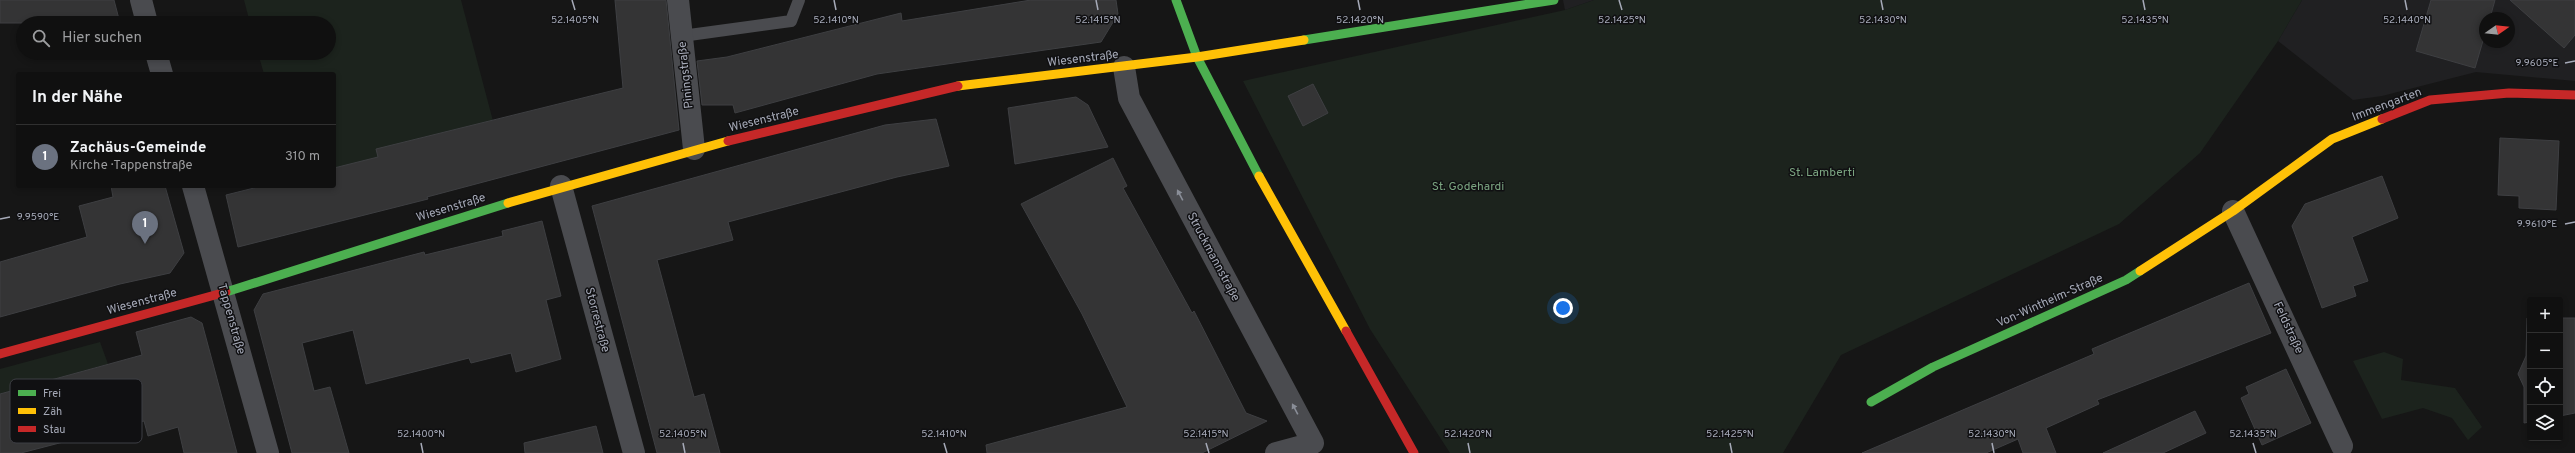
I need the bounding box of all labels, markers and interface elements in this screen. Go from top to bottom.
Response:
north arrow [2479,12,2515,48]
text: 52.1405°N [551,14,599,27]
text: 52.1410°N [813,14,859,27]
text: 52.1415°N [1075,14,1121,27]
text: 52.1420°N [1336,14,1384,27]
text: 52.1425°N [1598,14,1646,27]
text: 52.1430°N [1859,14,1907,27]
text: 52.1435°N [2121,14,2169,27]
text: 52.1440°N [2383,14,2431,27]
search box [16,16,336,60]
icon: search [30,27,52,49]
text: Hier suchen [62,29,142,48]
street label: Piningstraße [675,41,697,109]
street label: Wiesenstraße [1046,47,1120,71]
text: 9.9605°E [2516,57,2558,70]
street label: Immengarten [2350,84,2424,126]
text: In der Nähe [32,87,123,109]
street label: Wiesenstraße [727,104,801,136]
text: Zachäus-Gemeinde [70,139,206,158]
text: 1 [42,149,48,165]
text: 310 m [285,149,320,165]
text: Kirche · Tappenstraße [70,158,192,174]
park label: St. Lamberti [1789,165,1855,181]
park label: St. Godehardi [1432,179,1504,195]
street label: Wiesenstraße [414,190,488,226]
one-way arrow [1177,190,1184,201]
street label: Struckmannstraße [1183,210,1243,304]
text: 9.9590°E [17,211,59,224]
pin: 1 [132,211,158,244]
text: 9.9610°E [2517,218,2557,231]
street label: Von-Wintheim-Straße [1994,270,2106,332]
street label: Tappenstraße [213,282,249,356]
street label: Wiesenstraße [105,285,179,319]
street label: Storrestraße [581,286,613,354]
map controls [2527,297,2563,441]
button: + [2527,297,2563,333]
your location [1553,298,1573,318]
street label: Feldstraße [2269,299,2307,357]
button: − [2527,333,2563,369]
button: locate [2527,369,2563,405]
legend [10,379,142,443]
text: Frei [43,387,61,401]
one-way arrow [1291,403,1298,415]
text: Zäh [43,405,62,419]
button: layers [2527,405,2563,441]
text: Stau [43,423,66,437]
text: 52.1400°N [397,428,445,441]
text: 52.1405°N [659,428,707,441]
text: 52.1410°N [921,428,967,441]
text: 52.1415°N [1183,428,1229,441]
text: 52.1420°N [1444,428,1492,441]
text: 52.1425°N [1706,428,1754,441]
text: 52.1430°N [1968,428,2016,441]
text: 52.1435°N [2229,428,2277,441]

